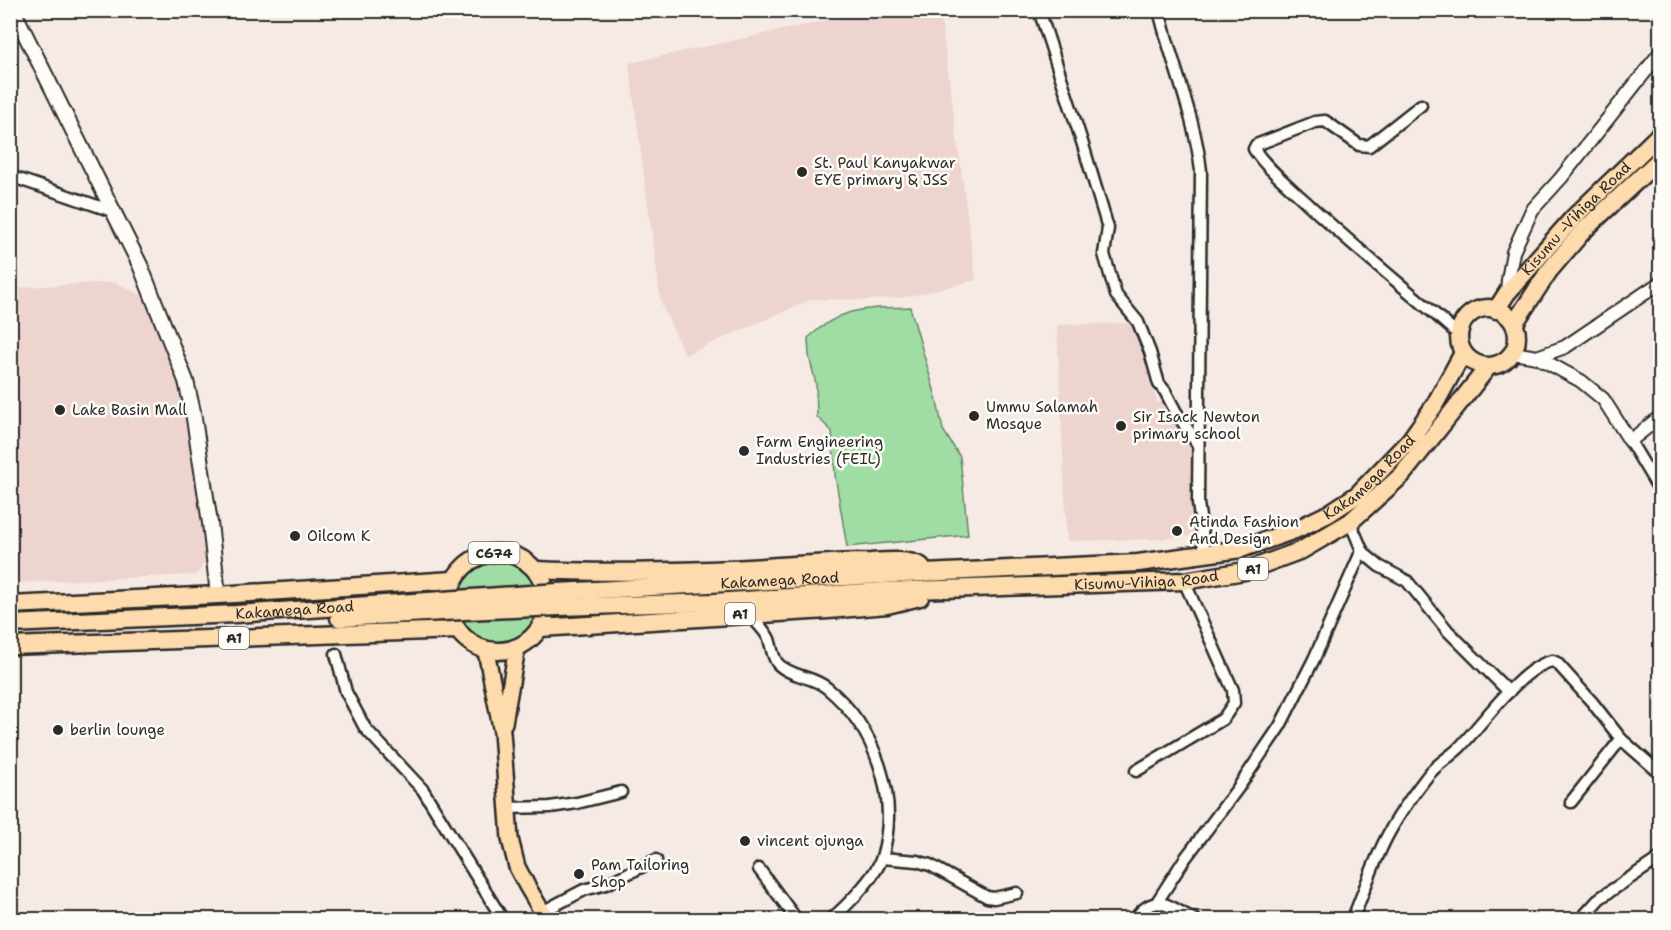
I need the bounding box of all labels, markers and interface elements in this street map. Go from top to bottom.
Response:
place label: St. Paul Kanyakwar EYE primary & JSS [814,153,956,190]
street label: Kisumu -Vihiga Road [1517,157,1636,280]
marker: St. Paul Kanyakwar EYE primary & JSS [795,165,809,179]
place label: Ummu Salamah Mosque [986,397,1098,434]
place label: Lake Basin Mall [72,400,188,420]
marker: Lake Basin Mall [53,403,67,417]
place label: Sir Isack Newton primary school [1133,407,1260,444]
marker: Ummu Salamah Mosque [967,409,981,423]
marker: Sir Isack Newton primary school [1114,419,1128,433]
street label: Kakamega Road [1319,430,1420,525]
place label: Farm Engineering Industries (FEIL) [756,432,883,469]
marker: Farm Engineering Industries (FEIL) [737,444,751,458]
place label: Atinda Fashion And Design [1189,512,1299,549]
marker: Atinda Fashion And Design [1170,524,1184,538]
place label: Oilcom K [307,526,371,546]
marker: Oilcom K [288,529,302,543]
road number: C674 [468,542,520,564]
road number: A1 [1238,558,1268,580]
street label: Kisumu-Vihiga Road [1074,565,1220,595]
street label: Kakamega Road [720,567,840,593]
street label: Kakamega Road [235,596,355,624]
road number: A1 [725,603,755,625]
road number: A1 [219,627,249,649]
place label: berlin lounge [70,720,165,740]
marker: berlin lounge [51,723,65,737]
place label: vincent ojunga [757,831,864,851]
marker: vincent ojunga [738,834,752,848]
place label: Pam Tailoring Shop [591,855,689,892]
marker: Pam Tailoring Shop [572,867,586,881]

